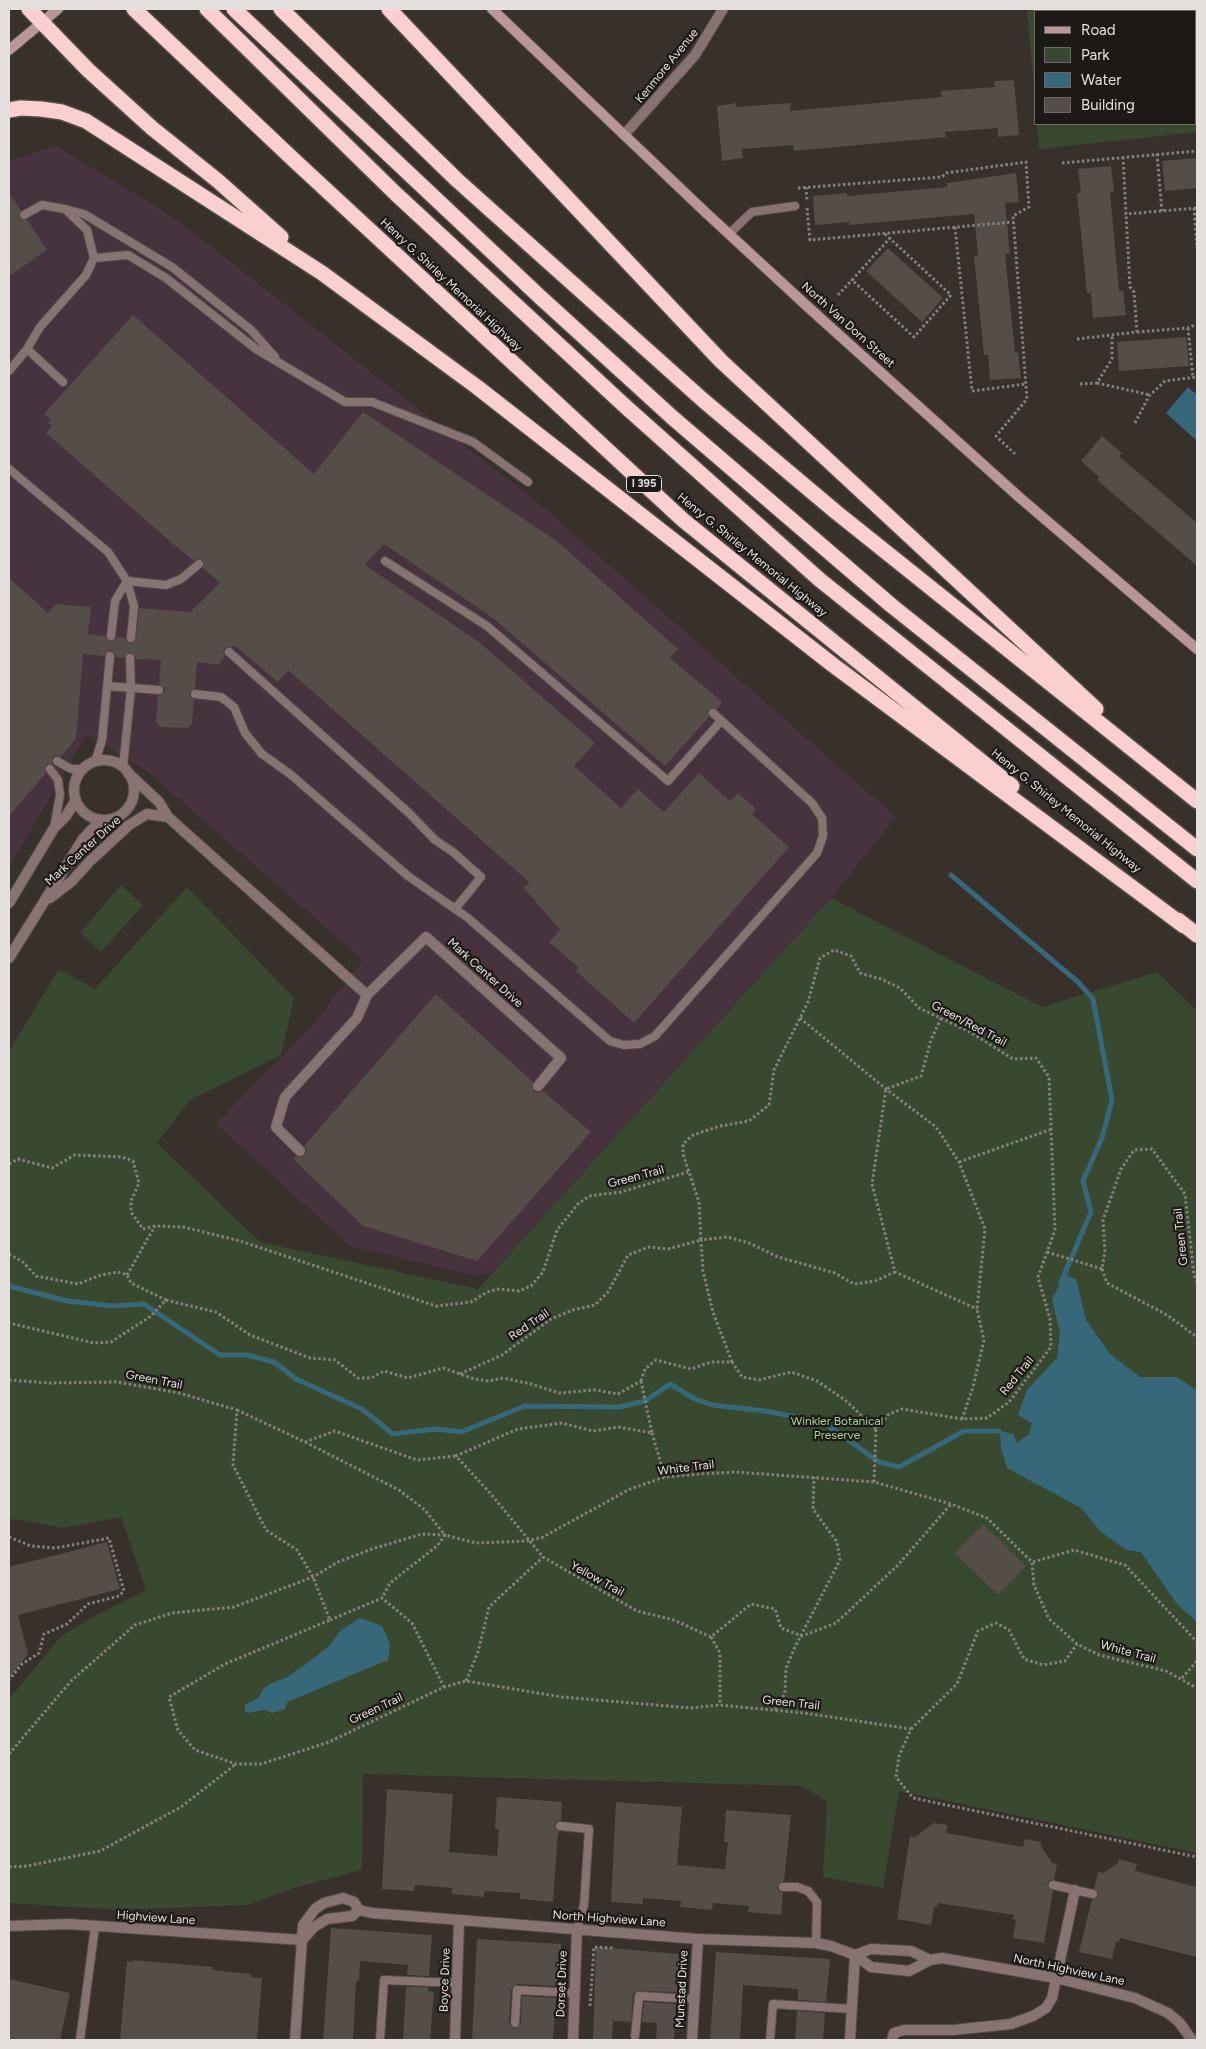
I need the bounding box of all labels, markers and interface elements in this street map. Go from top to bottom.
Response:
legend [1034,10,1196,125]
text: Road [1081,21,1116,39]
street label: Kenmore Avenue [633,26,701,106]
text: Park [1081,46,1110,64]
text: Water [1081,71,1121,89]
text: Building [1081,96,1135,114]
street label: Henry G. Shirley Memorial Highway [377,215,525,355]
street label: North Van Dorn Street [798,279,898,371]
road number: I 395 [626,476,662,492]
street label: Henry G. Shirley Memorial Highway [674,490,830,620]
street label: Henry G. Shirley Memorial Highway [988,746,1144,876]
street label: Mark Center Drive [42,813,124,889]
street label: Mark Center Drive [444,935,526,1011]
street label: Green/Red Trail [929,998,1009,1050]
street label: Green Trail [606,1163,666,1191]
street label: Green Trail [1171,1208,1191,1266]
street label: Red Trail [506,1306,552,1344]
street label: Red Trail [997,1354,1037,1398]
street label: Green Trail [124,1367,184,1393]
park label: Winkler Botanical Preserve [791,1414,883,1442]
street label: White Trail [657,1457,715,1479]
street label: Yellow Trail [568,1558,626,1600]
street label: White Trail [1099,1638,1157,1666]
street label: Green Trail [347,1690,405,1728]
street label: Green Trail [762,1693,820,1713]
street label: Highview Lane [116,1908,196,1928]
street label: North Highview Lane [552,1908,666,1930]
street label: Boyce Drive [437,1948,453,2012]
street label: Dorset Drive [554,1950,570,2018]
street label: Munstad Drive [673,1950,691,2028]
street label: North Highview Lane [1012,1951,1126,1989]

